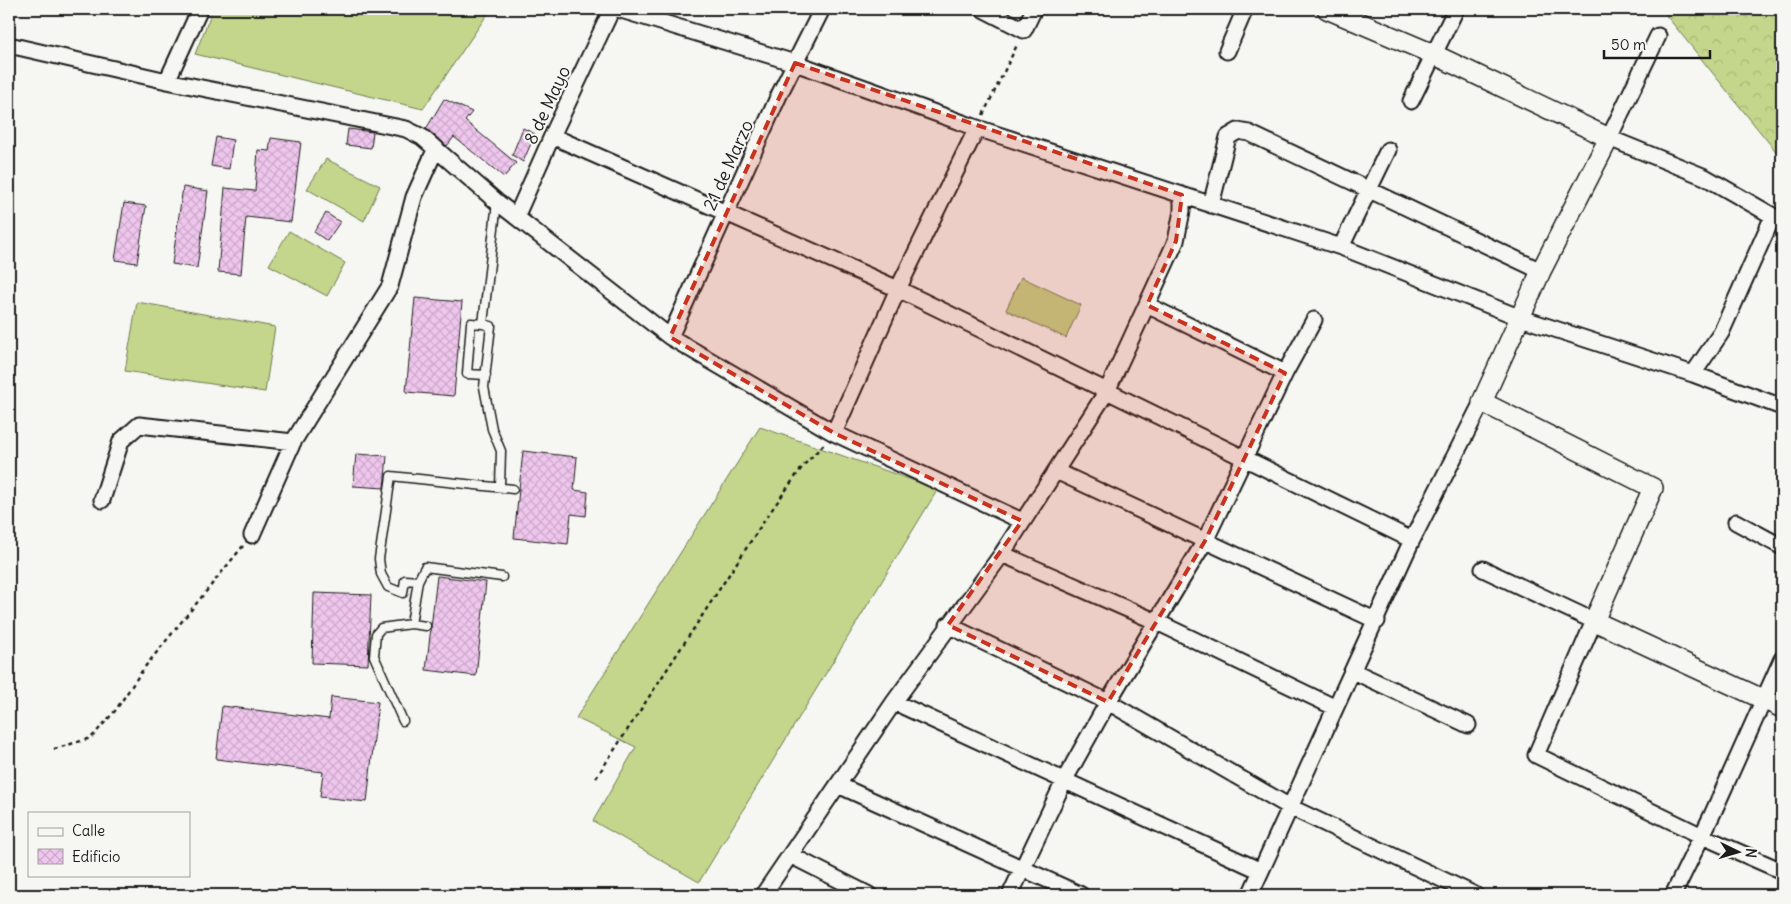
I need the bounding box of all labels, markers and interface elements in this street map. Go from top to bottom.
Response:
scale bar [1604,28,1710,60]
text: 50 m [1611,35,1646,54]
street label: 8 de Mayo [519,62,575,148]
street label: 21 de Marzo [698,116,758,214]
legend [28,812,190,876]
text: Calle [72,821,105,840]
north arrow [1714,826,1764,876]
text: Edificio [72,847,120,866]
text: N [1742,848,1760,859]

